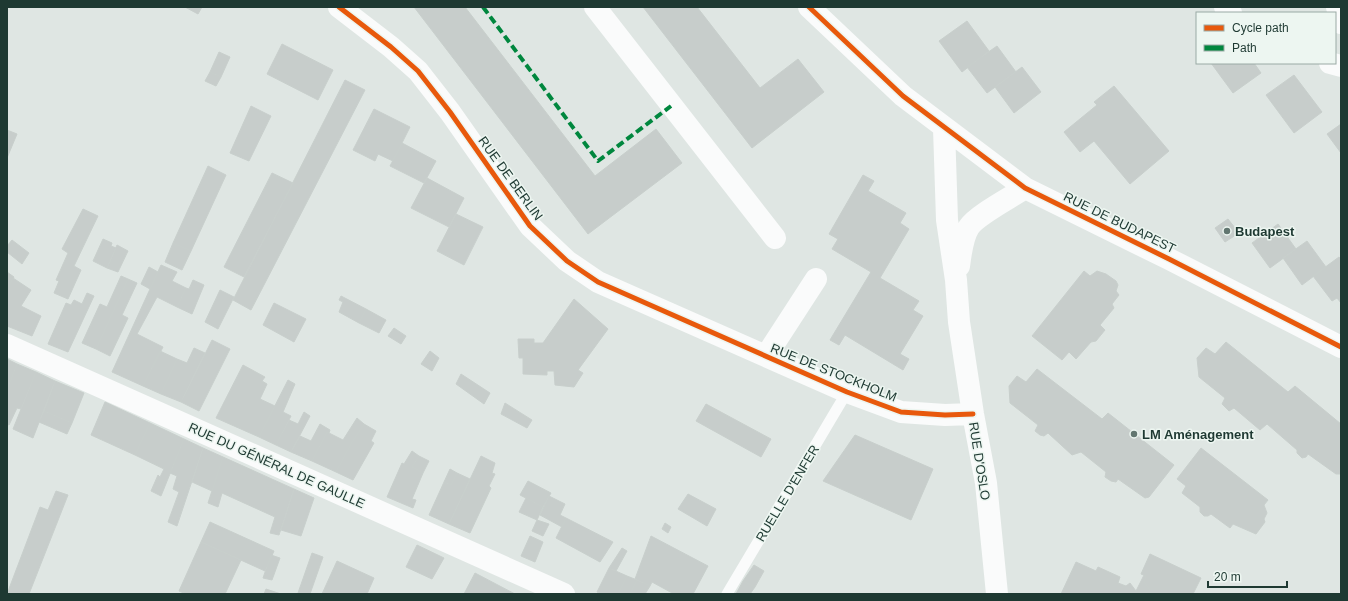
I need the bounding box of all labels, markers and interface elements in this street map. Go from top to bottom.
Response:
legend [1196,12,1336,64]
text: Cycle path [1232,21,1289,35]
text: Path [1232,41,1257,55]
street label: RUE DE BERLIN [475,134,546,223]
street label: RUE DE BUDAPEST [1061,189,1178,256]
place label: Budapest [1235,224,1295,239]
marker: Budapest [1222,226,1232,236]
street label: RUE DE STOCKHOLM [768,340,899,405]
street label: RUE DU GÉNÉRAL DE GAULLE [186,420,368,511]
street label: RUE D'OSLO [966,421,993,501]
place label: LM Aménagement [1142,427,1254,442]
marker: LM Aménagement [1129,429,1139,439]
street label: RUELLE D'ENFER [753,442,822,544]
scale bar [1208,563,1287,589]
text: 20 m [1214,570,1241,584]

